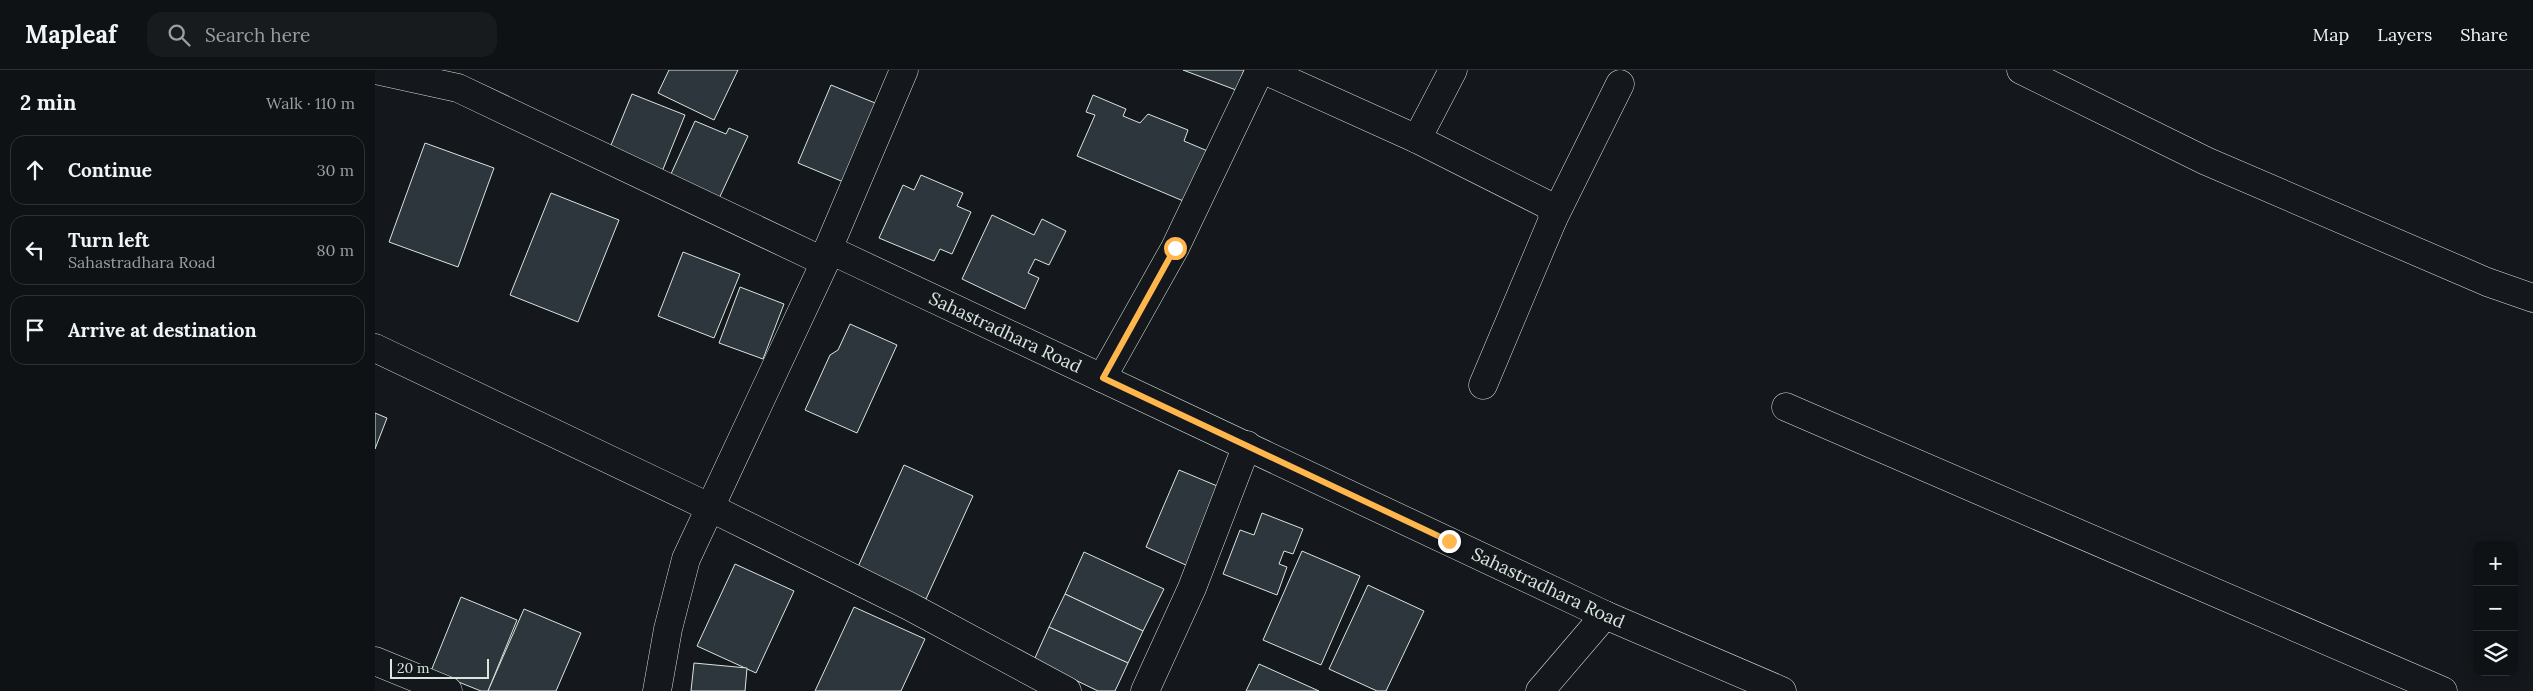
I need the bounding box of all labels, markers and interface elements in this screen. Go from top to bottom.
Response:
search box [147,12,497,57]
text: Mapleaf [25,19,117,50]
icon: search [165,21,193,49]
text: Search here [205,23,310,47]
text: Map [2313,23,2349,46]
text: Layers [2377,23,2432,46]
text: Share [2460,23,2508,46]
text: 2 min [20,89,76,116]
text: Walk · 110 m [266,93,355,113]
icon: ahead [21,156,49,184]
text: Continue [68,158,152,182]
text: 30 m [317,160,354,180]
text: Turn left [68,228,149,252]
icon: left [21,236,49,264]
route start [1164,237,1187,260]
text: 80 m [317,240,354,260]
text: Sahastradhara Road [68,252,216,272]
street label: Sahastradhara Road [925,286,1086,378]
icon: arrive [21,316,49,344]
text: Arrive at destination [68,318,257,342]
route end [1438,530,1461,553]
map controls [2473,541,2518,676]
button: + [2473,541,2518,586]
street label: Sahastradhara Road [1468,542,1629,633]
button: − [2473,586,2518,631]
button: layers [2473,631,2518,676]
scale bar [390,656,489,679]
text: 20 m [397,659,429,677]

